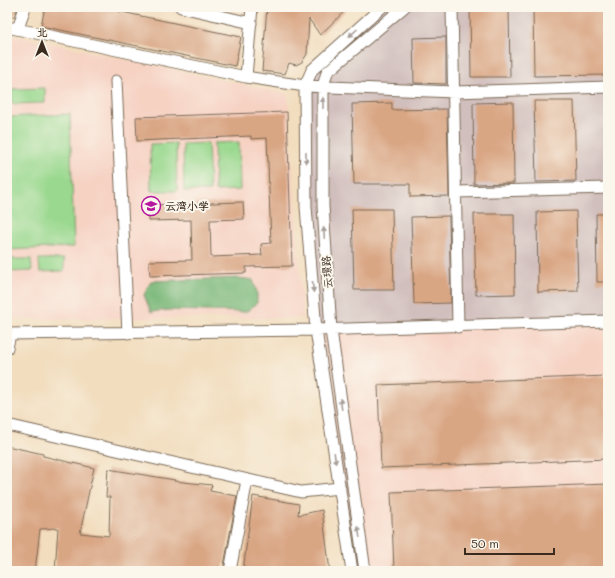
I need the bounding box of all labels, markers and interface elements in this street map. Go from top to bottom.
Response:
north arrow [22,22,62,62]
text: 北 [37,24,48,39]
one-way arrow [348,28,357,37]
one-way arrow [320,96,326,109]
one-way arrow [302,152,309,164]
school or university icon: 云湾小学 [140,195,162,217]
place label: 云湾小学 [165,198,209,213]
one-way arrow [321,227,328,239]
street label: 云璟路 [318,255,335,289]
one-way arrow [309,281,316,293]
one-way arrow [338,398,344,410]
one-way arrow [332,452,338,464]
one-way arrow [356,526,362,538]
scale bar [465,530,554,556]
text: 50 m [471,535,499,551]

